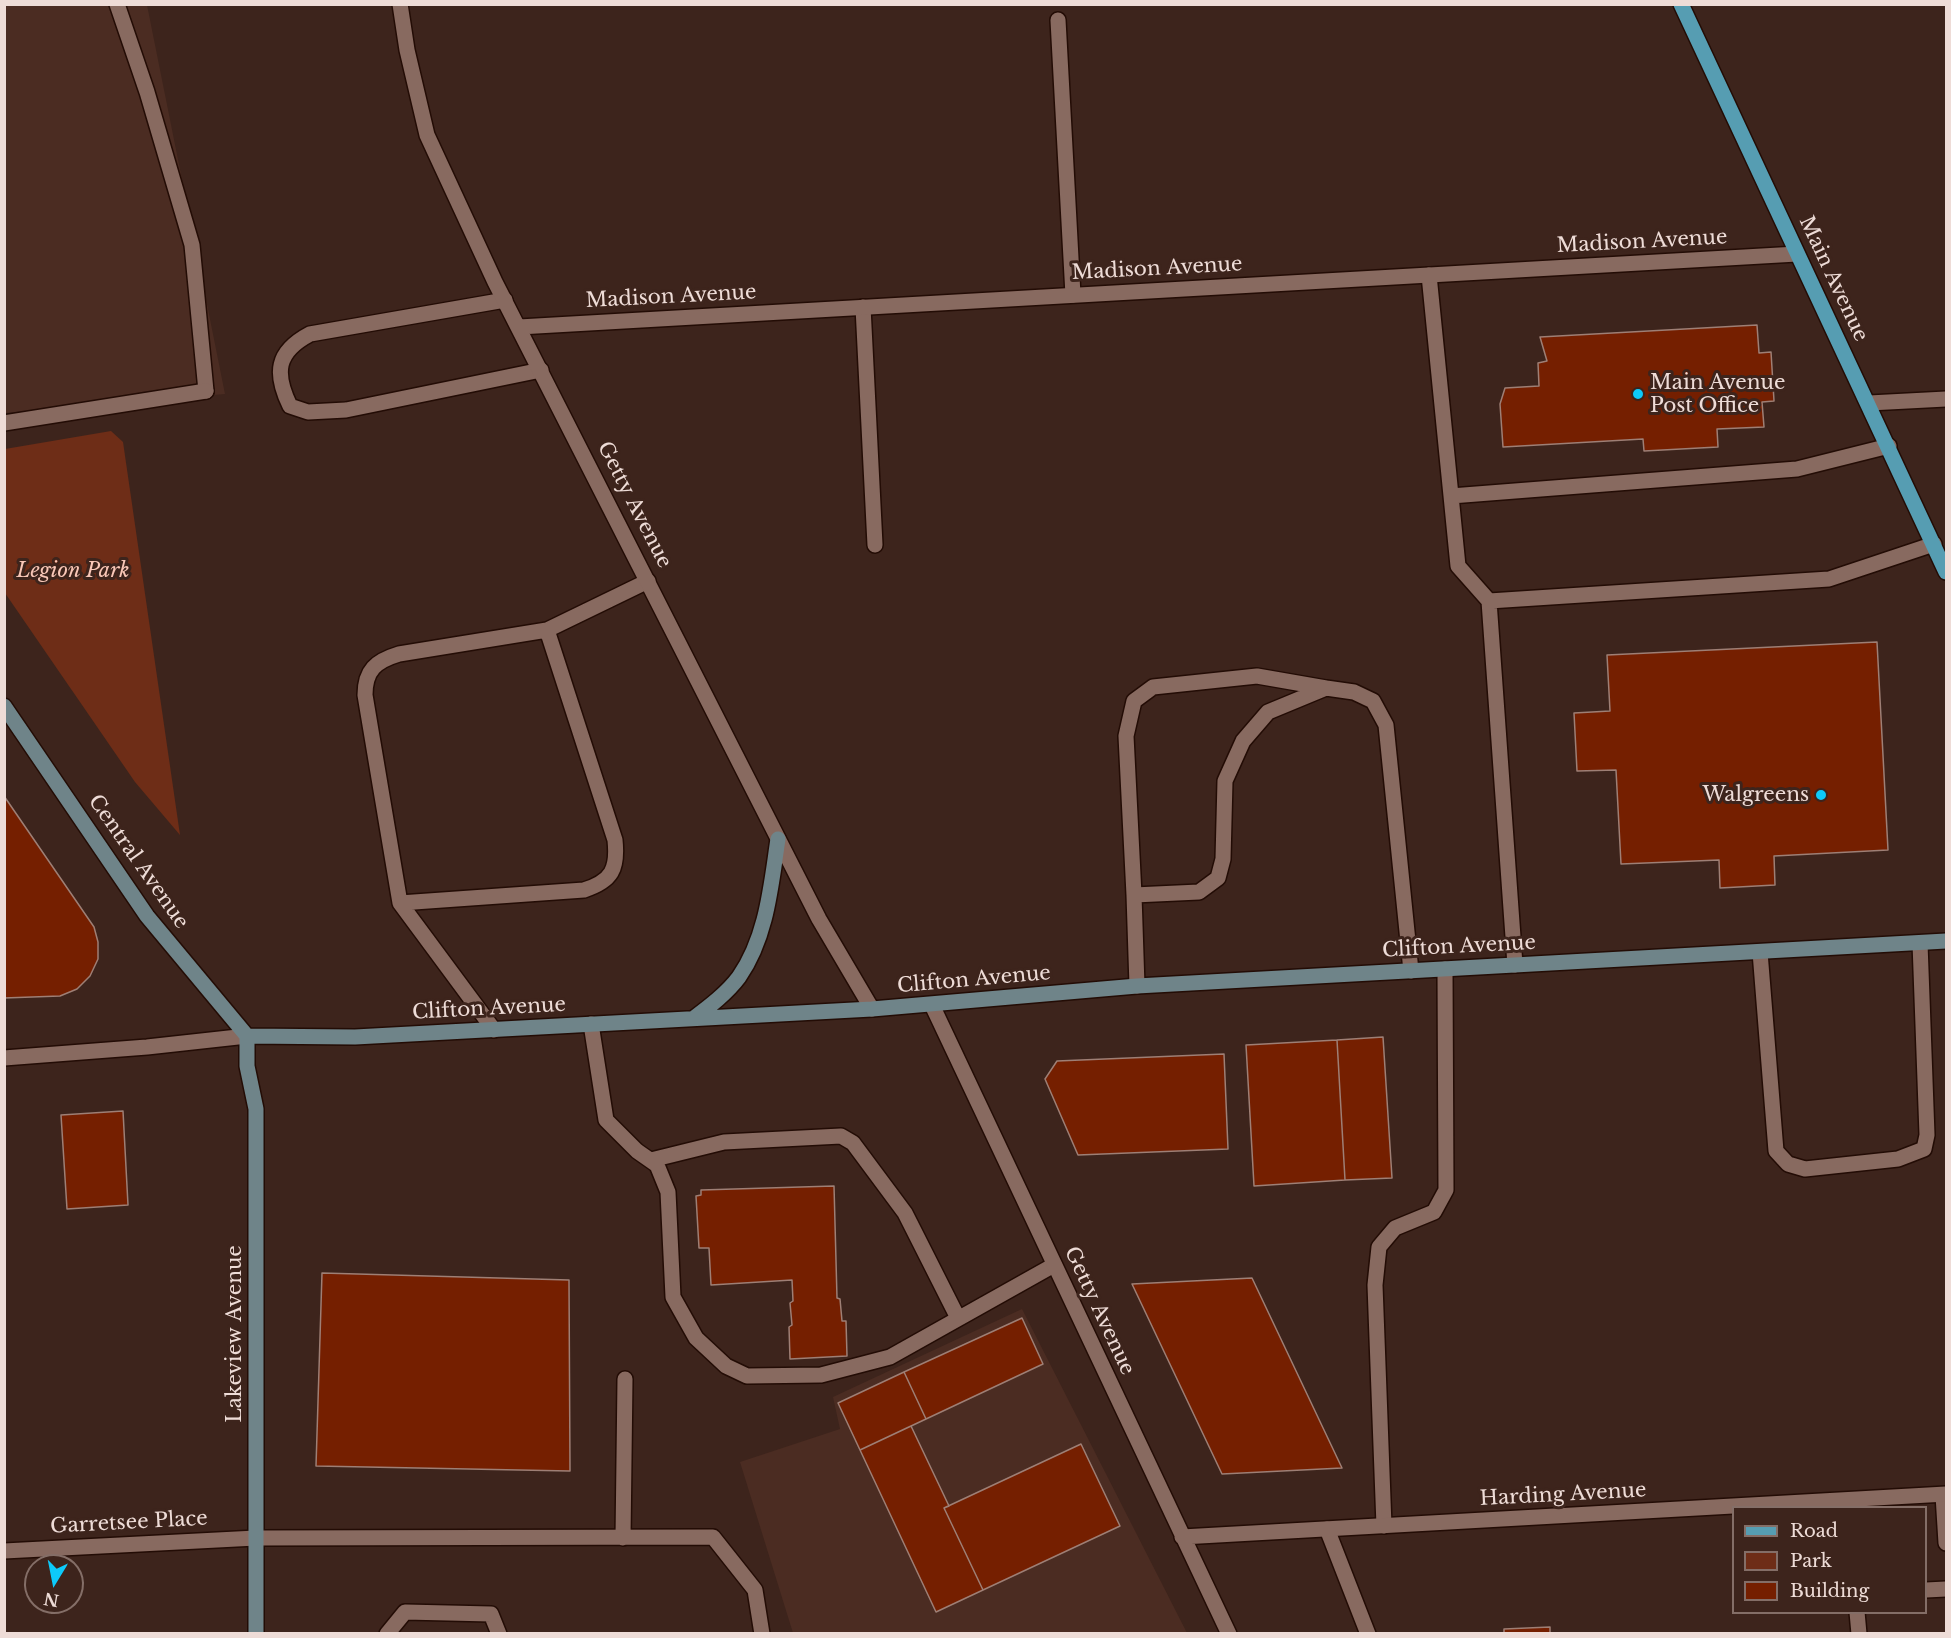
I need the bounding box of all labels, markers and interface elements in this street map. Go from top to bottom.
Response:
street label: Main Avenue [1794,213,1872,345]
street label: Madison Avenue [1556,226,1728,258]
street label: Madison Avenue [1071,253,1243,285]
street label: Madison Avenue [585,281,757,313]
place label: Main Avenue Post Office [1650,371,1785,418]
marker: Main Avenue Post Office [1631,387,1645,401]
street label: Getty Avenue [592,438,676,572]
park label: Legion Park [16,559,130,583]
place label: Walgreens [1703,783,1809,807]
marker: Walgreens [1814,788,1828,802]
street label: Central Avenue [83,790,193,934]
street label: Clifton Avenue [1382,931,1536,963]
street label: Clifton Avenue [896,961,1052,999]
street label: Clifton Avenue [412,993,566,1025]
street label: Getty Avenue [1059,1243,1139,1379]
street label: Lakeview Avenue [223,1245,247,1423]
street label: Harding Avenue [1479,1479,1647,1511]
legend [1732,1506,1927,1614]
street label: Garretsee Place [50,1507,208,1539]
text: Road [1790,1520,1838,1542]
text: Park [1790,1550,1832,1572]
north arrow [24,1554,84,1614]
text: Building [1790,1580,1869,1602]
text: N [42,1589,60,1611]

